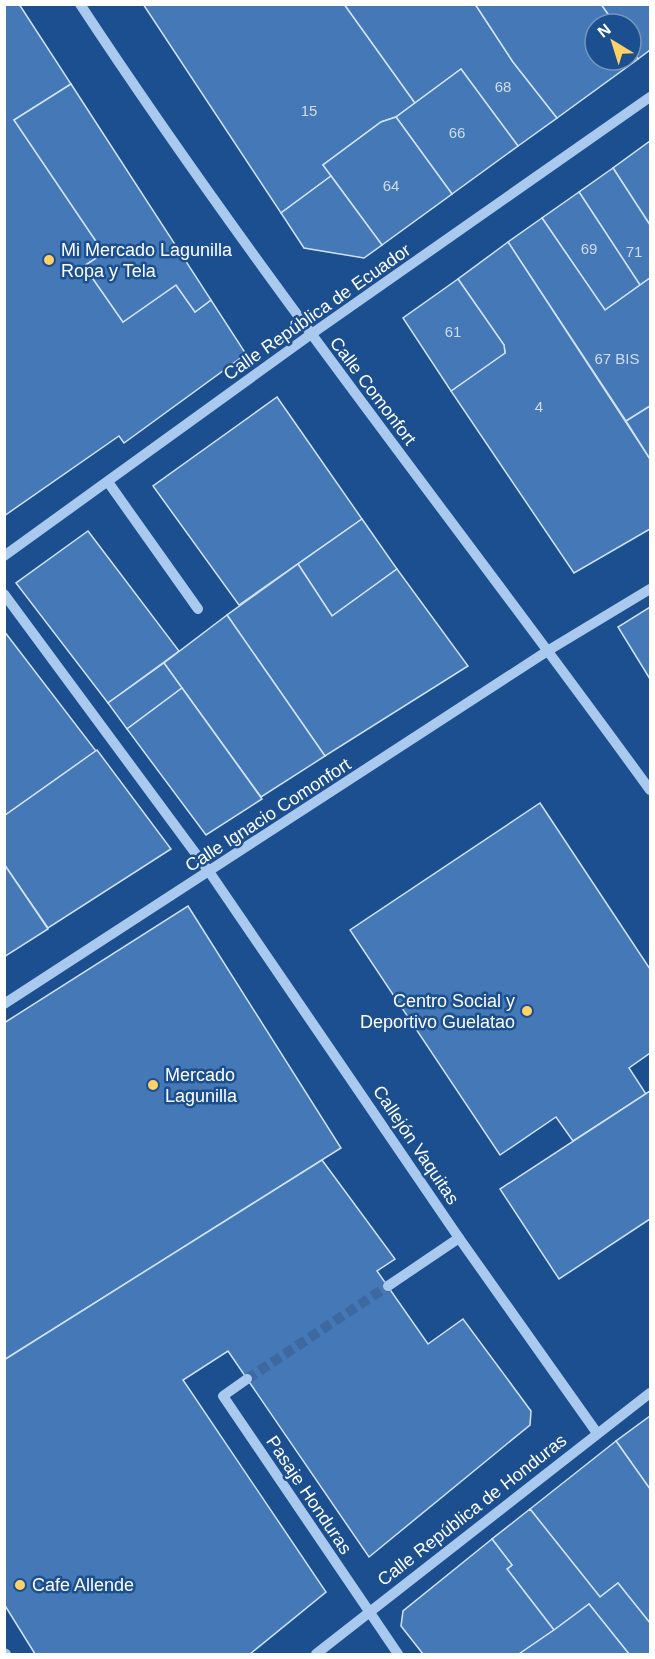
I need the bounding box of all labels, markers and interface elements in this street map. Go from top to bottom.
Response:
north arrow [583,12,643,72]
text: N [594,20,614,41]
house number: 68 [495,78,511,95]
house number: 15 [301,102,317,119]
house number: 66 [449,124,465,141]
house number: 64 [383,177,399,194]
place label: Mi Mercado Lagunilla Ropa y Tela [61,240,233,281]
street label: Calle República de Ecuador [220,240,414,384]
house number: 69 [581,240,597,257]
house number: 71 [626,243,642,260]
marker: Mi Mercado Lagunilla Ropa y Tela [42,253,56,267]
house number: 61 [445,323,461,340]
street label: Calle Comonfort [326,333,420,449]
house number: 67 BIS [594,350,640,367]
house number: 4 [535,398,543,415]
street label: Calle Ignacio Comonfort [182,754,354,876]
place label: Centro Social y Deportivo Guelatao [360,991,515,1032]
marker: Centro Social y Deportivo Guelatao [520,1004,534,1018]
place label: Mercado Lagunilla [165,1065,238,1106]
marker: Mercado Lagunilla [146,1078,160,1092]
street label: Callejón Vaquitas [369,1082,463,1208]
street label: Calle República de Honduras [374,1430,570,1590]
street label: Pasaje Honduras [262,1432,356,1558]
place label: Cafe Allende [32,1575,134,1595]
marker: Cafe Allende [13,1578,27,1592]

